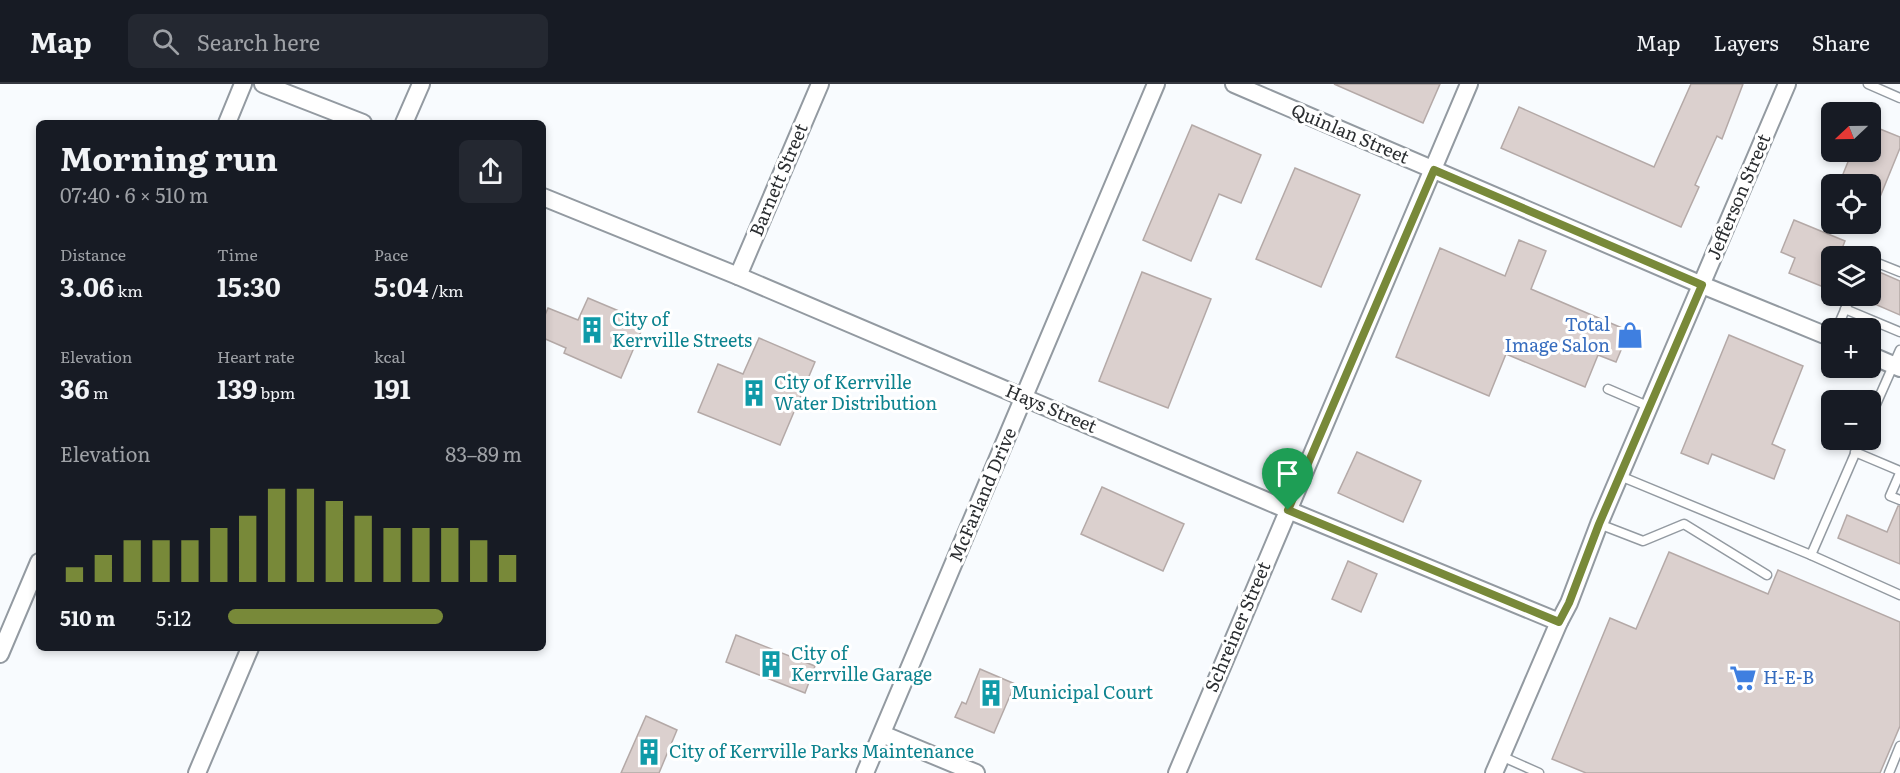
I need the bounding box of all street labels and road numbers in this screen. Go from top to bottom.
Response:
street label: Quinlan Street [1288,96,1414,170]
street label: Barnett Street [742,118,814,240]
street label: Jefferson Street [1699,129,1777,264]
street label: Hays Street [1002,376,1102,439]
street label: McFarland Drive [941,423,1022,566]
street label: Schreiner Street [1197,556,1277,696]

